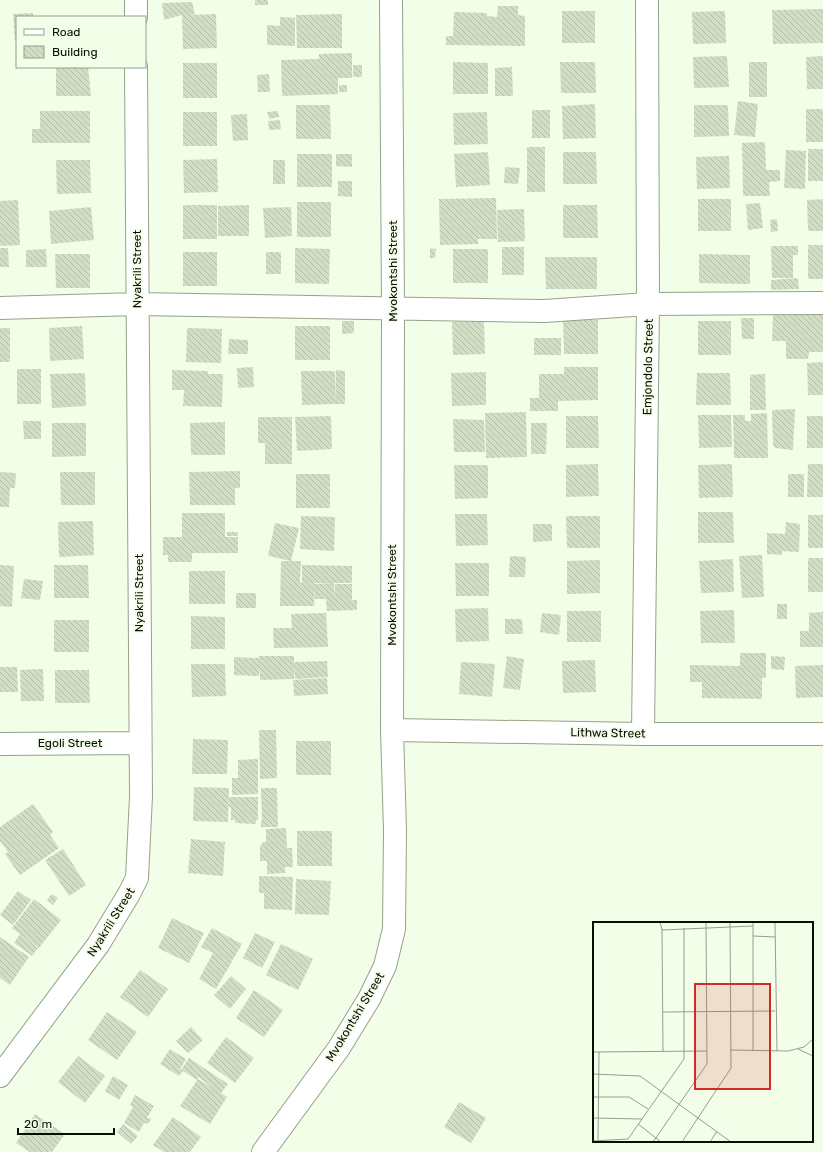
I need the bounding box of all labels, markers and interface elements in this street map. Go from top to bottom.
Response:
legend [16,16,146,68]
text: Road [52,25,80,39]
text: Building [52,45,98,59]
street label: Mvokontshi Street [386,220,400,322]
street label: Nyakrili Street [130,229,144,308]
street label: Emjondolo Street [640,318,656,415]
street label: Mvokontshi Street [385,544,399,646]
street label: Nyakrili Street [132,553,146,632]
street label: Lithwa Street [570,725,646,741]
street label: Egoli Street [38,736,103,750]
street label: Nyakrili Street [84,885,138,959]
inset map [593,922,813,1142]
street label: Mvokontshi Street [323,970,387,1064]
scale bar [18,1110,114,1136]
text: 20 m [24,1117,52,1131]

